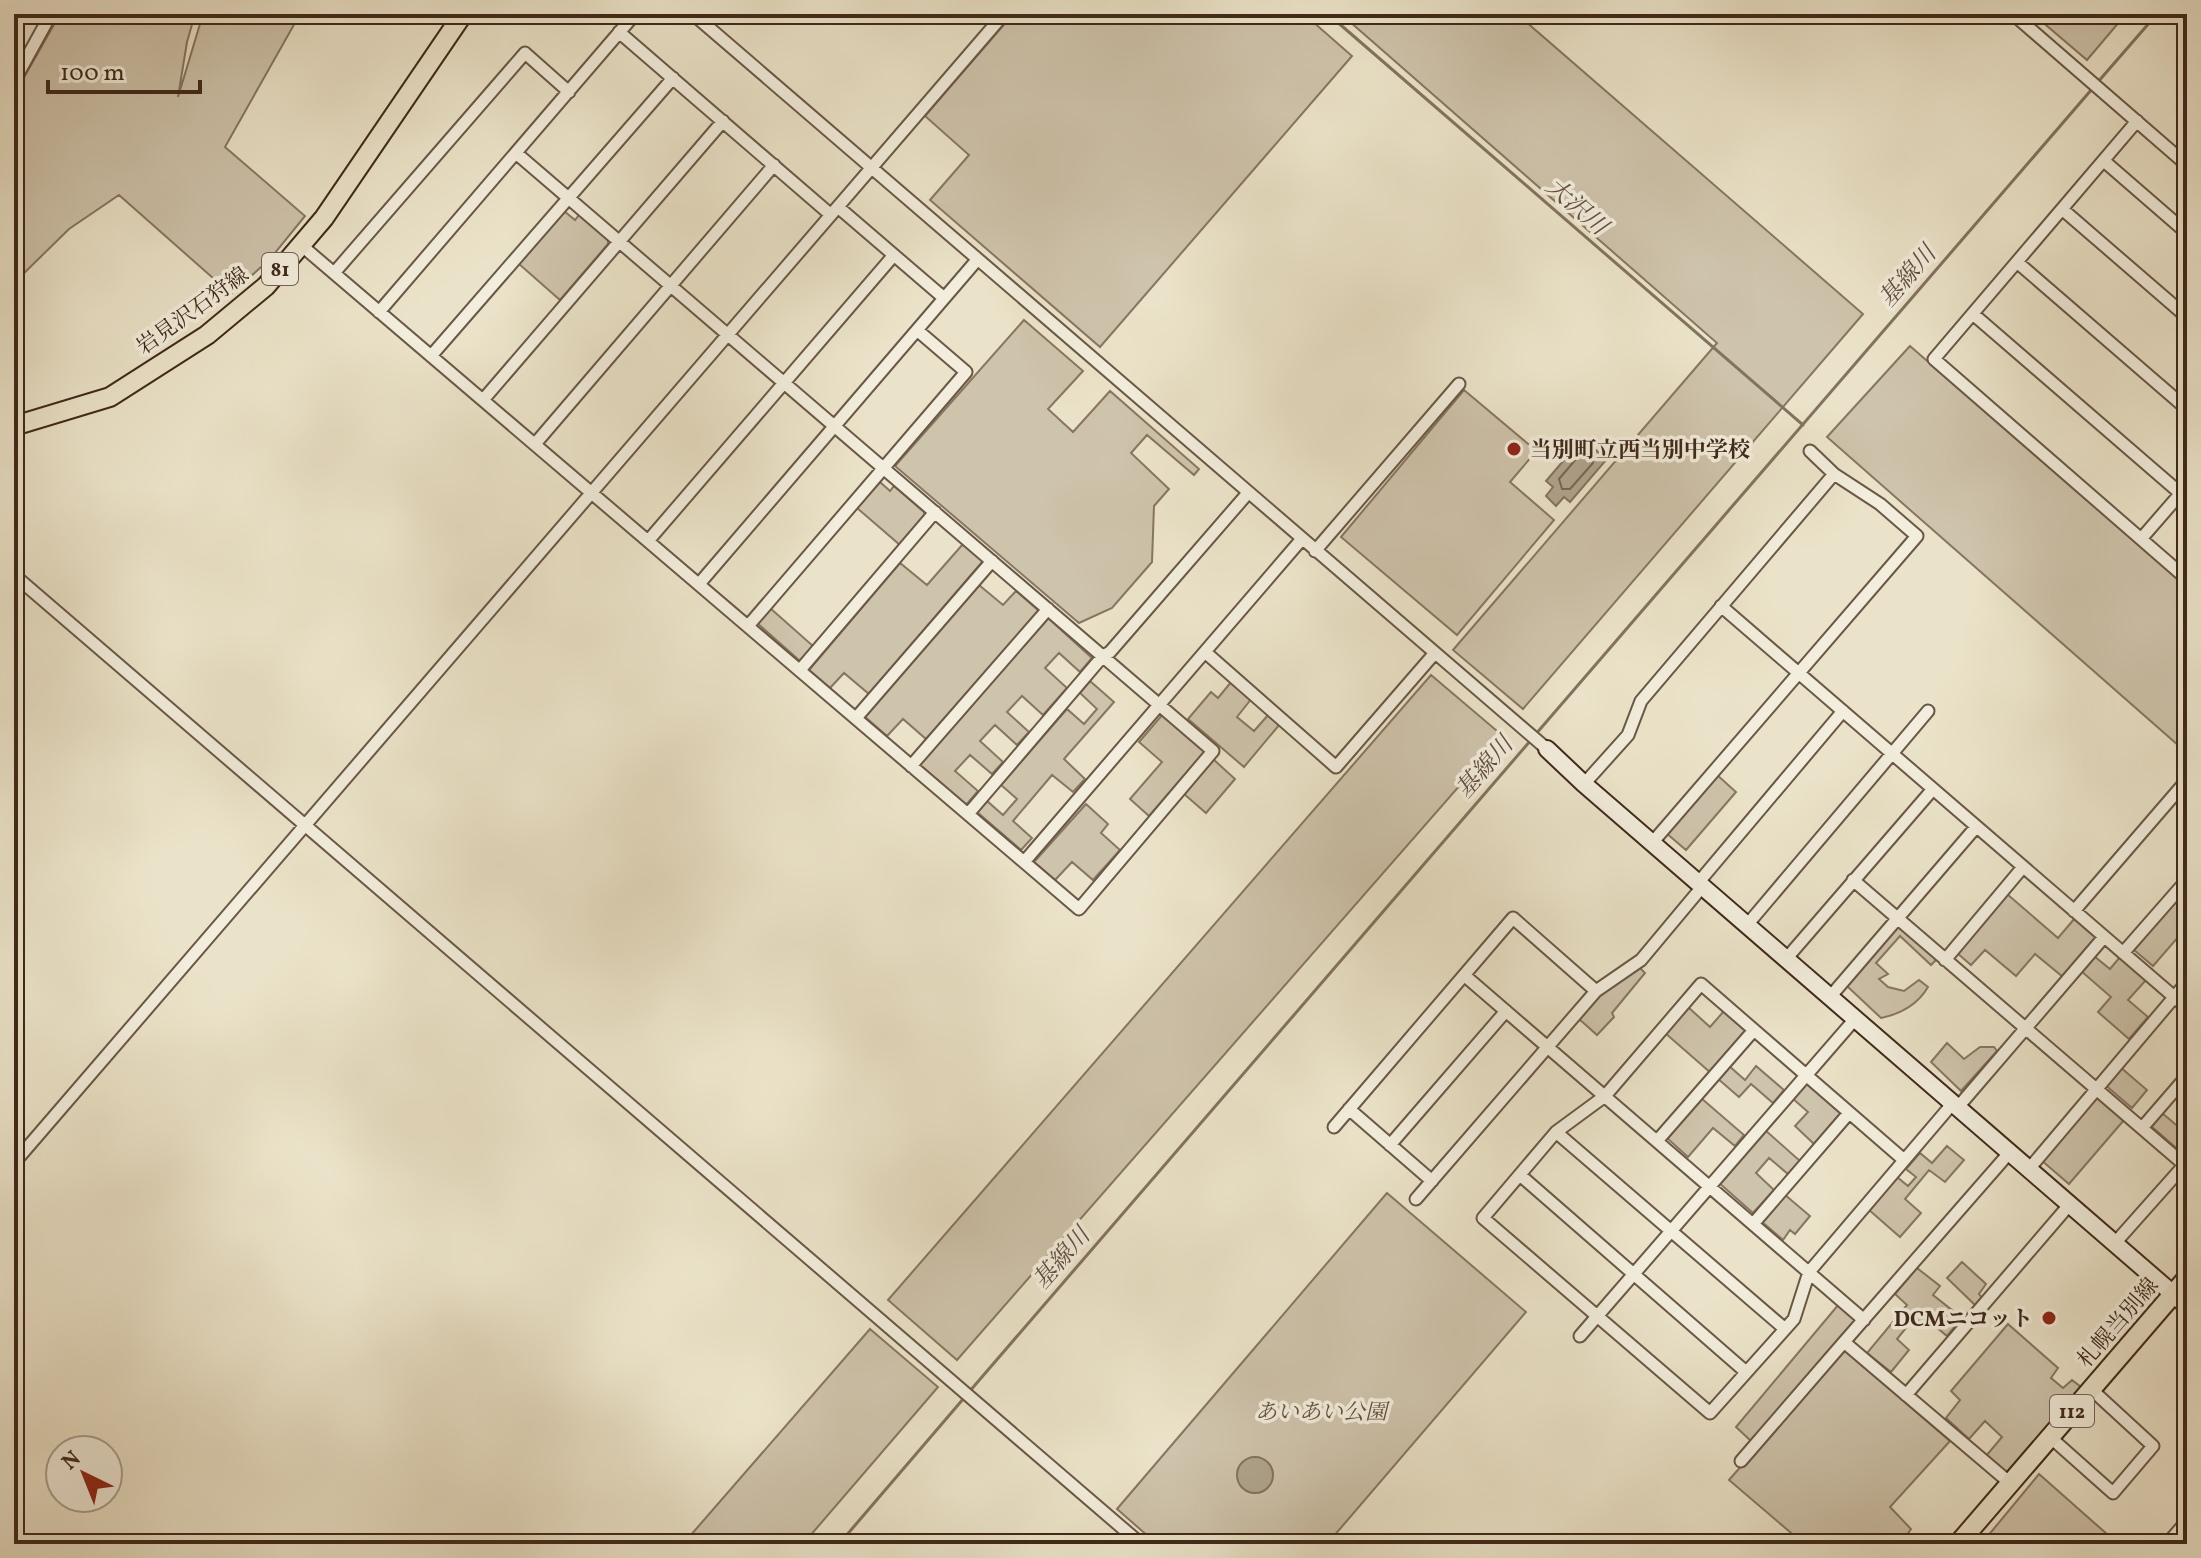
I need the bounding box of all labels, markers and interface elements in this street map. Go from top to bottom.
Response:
scale bar [48,44,200,94]
text: 100 m [60,57,125,91]
water label: 大沢川 [1537,171,1616,246]
water label: 基線川 [1872,237,1947,316]
road number: 81 [262,253,298,285]
street label: 岩見沢石狩線 [131,261,256,363]
place label: 当別町立西当別中学校 [1530,436,1750,467]
marker: 当別町立西当別中学校 [1505,440,1523,458]
water label: 基線川 [1449,728,1524,807]
water label: 基線川 [1026,1219,1101,1298]
street label: 札幌当別線 [2071,1272,2167,1375]
place label: DCMニコット [1894,1305,2033,1336]
marker: DCMニコット [2040,1309,2058,1327]
road number: 112 [2050,1395,2094,1427]
park label: あいあい公園 [1255,1398,1390,1429]
north arrow [44,1434,124,1514]
text: N [56,1444,88,1478]

